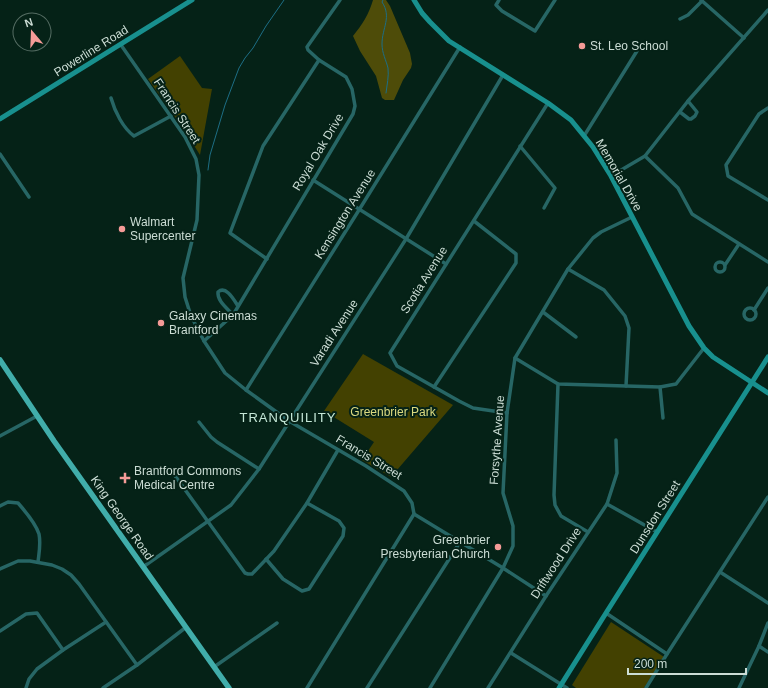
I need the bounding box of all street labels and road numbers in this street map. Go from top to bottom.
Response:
street label: Powerline Road [51,23,131,79]
street label: Francis Street [151,76,204,147]
street label: Royal Oak Drive [290,111,347,193]
street label: Memorial Drive [593,137,645,214]
street label: Kensington Avenue [312,166,378,261]
street label: Scotia Avenue [398,244,450,316]
street label: Varadi Avenue [307,297,361,369]
street label: Forsythe Avenue [487,394,507,485]
street label: Francis Street [333,432,405,483]
street label: King George Road [88,473,156,563]
street label: Dunsdon Street [627,477,683,556]
street label: Driftwood Drive [528,525,584,601]

